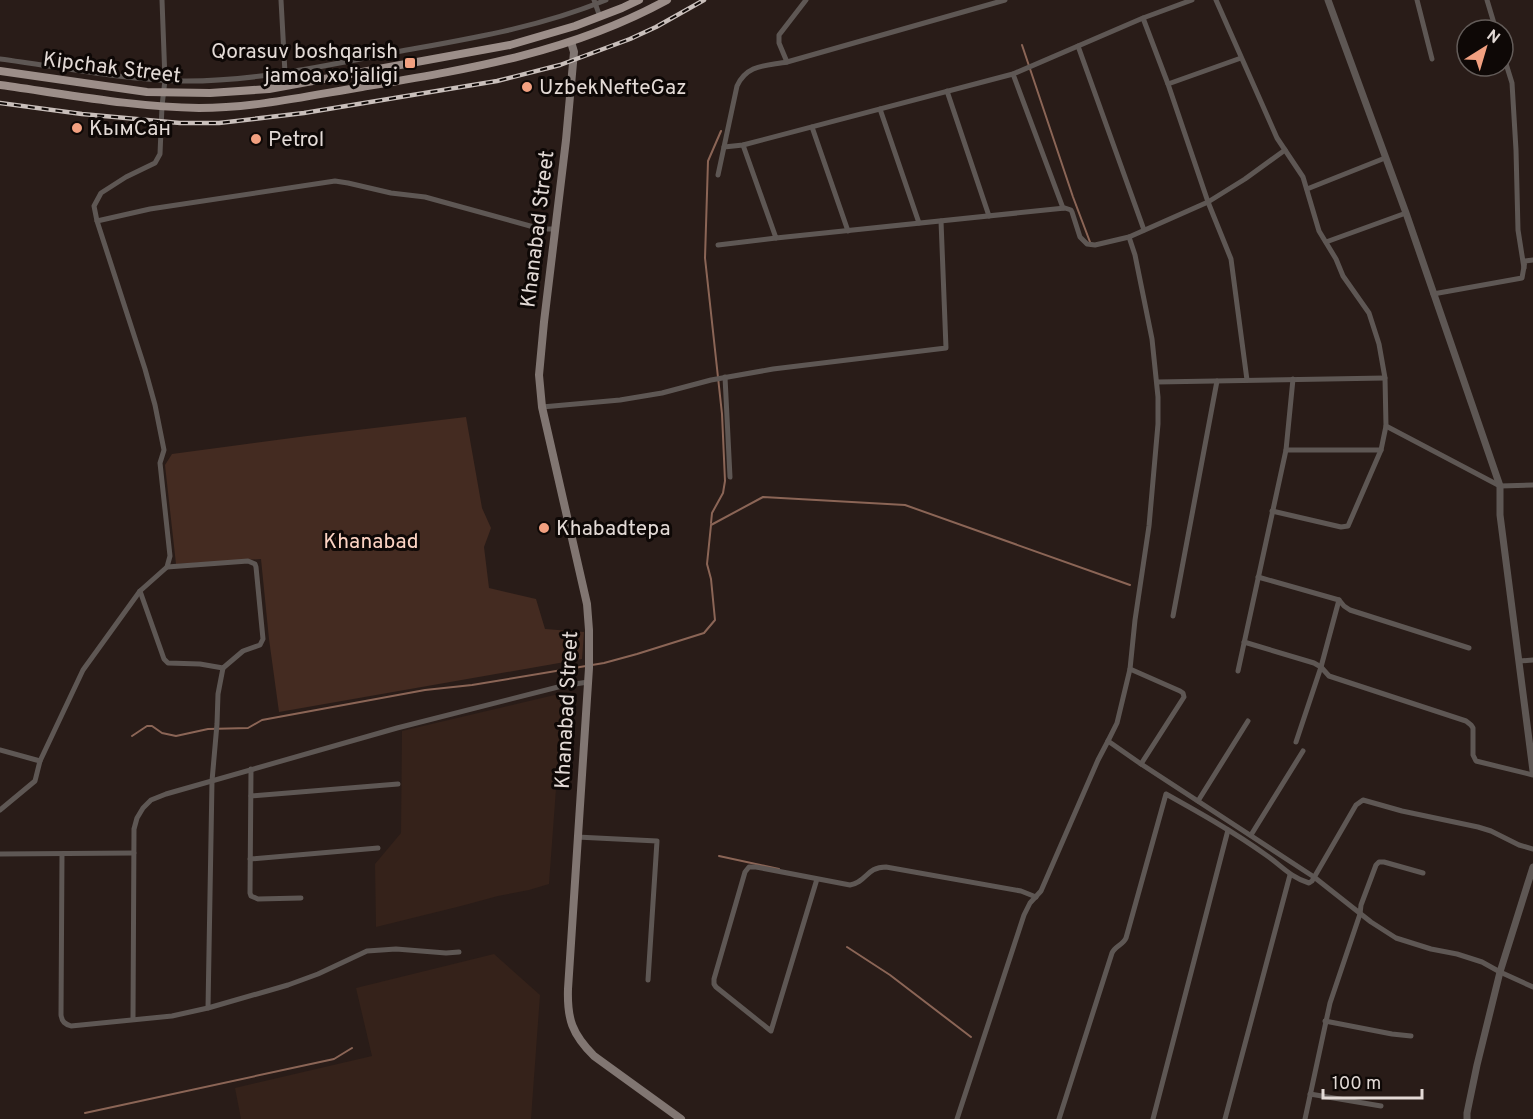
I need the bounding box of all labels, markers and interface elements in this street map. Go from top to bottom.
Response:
north arrow [1455,18,1515,78]
text: N [1482,26,1503,49]
place label: Qorasuv boshqarish jamoa xo'jaligi [211,39,398,90]
street label: Kipchak Street [41,47,182,90]
marker: Qorasuv boshqarish jamoa xo'jaligi [403,56,417,70]
place label: UzbekNefteGaz [539,75,687,102]
marker: UzbekNefteGaz [520,80,534,94]
place label: КымСан [89,116,171,143]
marker: КымСан [70,121,84,135]
place label: Petrol [268,127,324,154]
marker: Petrol [249,132,263,146]
street label: Khanabad Street [515,149,562,309]
place label: Khabadtepa [556,516,671,543]
marker: Khabadtepa [537,521,551,535]
park label: Khanabad [323,529,419,556]
street label: Khanabad Street [550,630,585,790]
scale bar [1323,1062,1422,1100]
text: 100 m [1332,1073,1381,1096]

